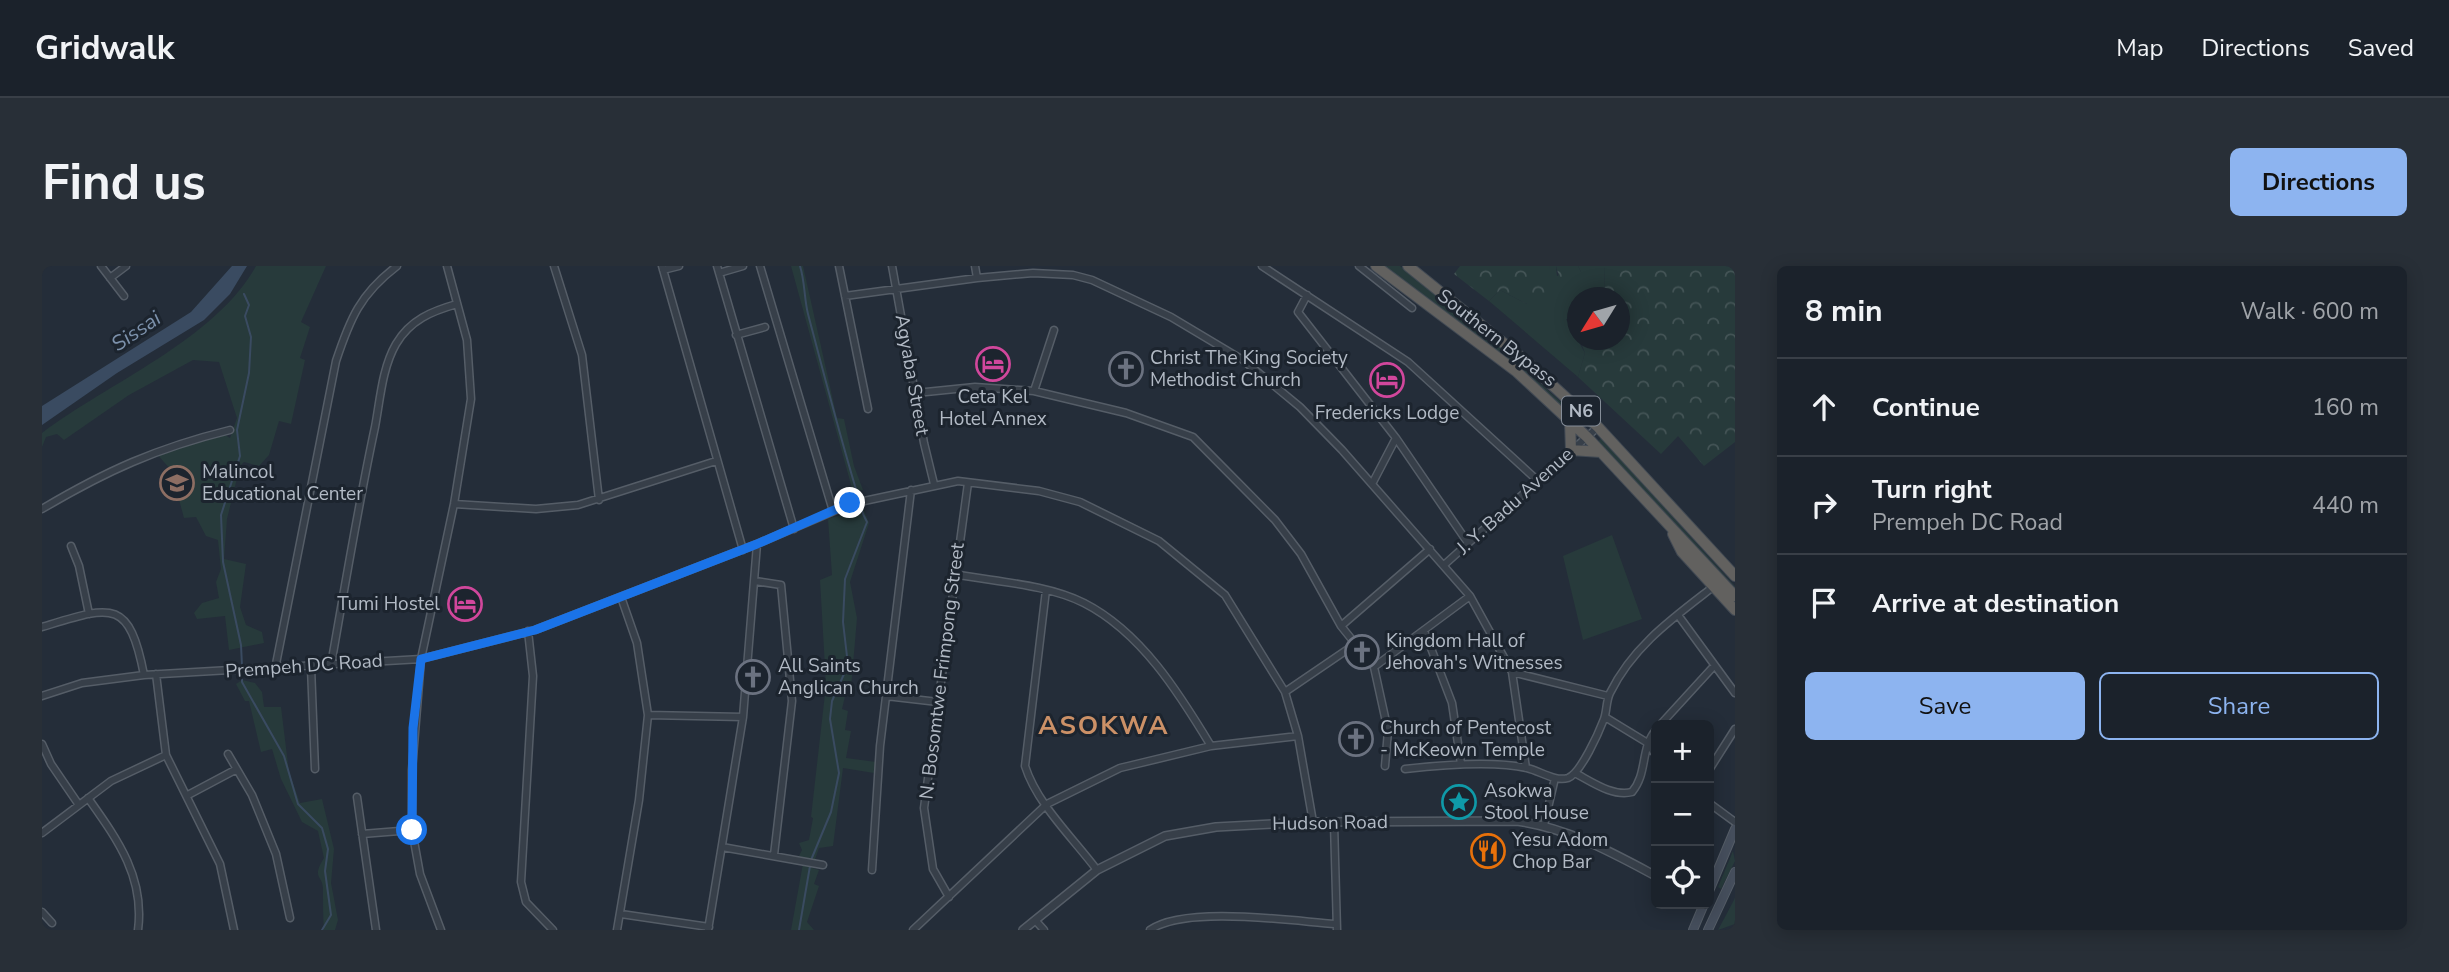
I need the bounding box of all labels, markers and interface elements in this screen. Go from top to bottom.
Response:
text: Gridwalk [35,26,175,71]
text: Map [2116,32,2163,64]
text: Directions [2201,32,2310,64]
text: Saved [2348,32,2414,64]
button: Directions [2230,148,2407,216]
text: Find us [42,149,206,216]
street label: Southern Bypass [1432,283,1562,393]
north arrow [1567,287,1630,350]
text: 8 min [1805,291,1883,332]
text: Walk · 600 m [2240,296,2379,327]
water label: Sissai [106,304,167,358]
street label: Agyaba Street [889,312,935,438]
hotel icon: Ceta Kel Hotel Annex [974,345,1012,383]
place label: Christ The King Society Methodist Church [1150,345,1348,393]
church icon: Christ The King Society Methodist Church [1107,350,1145,388]
hotel icon: Fredericks Lodge [1368,361,1406,399]
place label: Ceta Kel Hotel Annex [939,384,1047,432]
icon: ahead [1805,388,1843,426]
text: Continue [1872,390,1980,425]
text: 160 m [2312,392,2379,423]
road number: N6 [1562,396,1600,426]
place label: Fredericks Lodge [1315,400,1459,426]
street label: J. Y. Badu Avenue [1450,442,1579,561]
place label: Malincol Educational Center [202,459,363,507]
school or university icon: Malincol Educational Center [158,464,196,502]
text: Turn right [1872,472,1991,507]
icon: right [1805,486,1843,524]
route end [834,487,865,518]
text: 440 m [2312,490,2379,521]
text: Prempeh DC Road [1872,507,2063,538]
street label: N. Bosomtwe Frimpong Street [913,541,971,801]
icon: arrive [1805,584,1843,622]
hotel icon: Tumi Hostel [446,585,484,623]
text: Arrive at destination [1872,586,2119,621]
place label: Tumi Hostel [337,591,440,617]
place label: Kingdom Hall of Jehovah's Witnesses [1385,628,1563,676]
church icon: Kingdom Hall of Jehovah's Witnesses [1343,633,1381,671]
street label: Prempeh DC Road [224,648,384,684]
place label: All Saints Anglican Church [778,653,919,701]
church icon: All Saints Anglican Church [734,658,772,696]
button: Save [1805,672,2085,740]
button: Share [2099,672,2379,740]
district label: ASOKWA [1038,708,1170,743]
place label: Church of Pentecost - McKeown Temple [1380,715,1551,763]
church icon: Church of Pentecost - McKeown Temple [1337,720,1375,758]
map controls [1651,720,1714,909]
button: + [1651,720,1714,783]
place label: Asokwa Stool House [1484,778,1589,826]
place icon: Asokwa Stool House [1440,783,1478,821]
button: − [1651,783,1714,846]
street label: Hudson Road [1272,809,1388,837]
route start [396,814,427,845]
place label: Yesu Adom Chop Bar [1511,827,1608,875]
restaurant icon: Yesu Adom Chop Bar [1469,832,1507,870]
button: locate [1651,846,1714,909]

